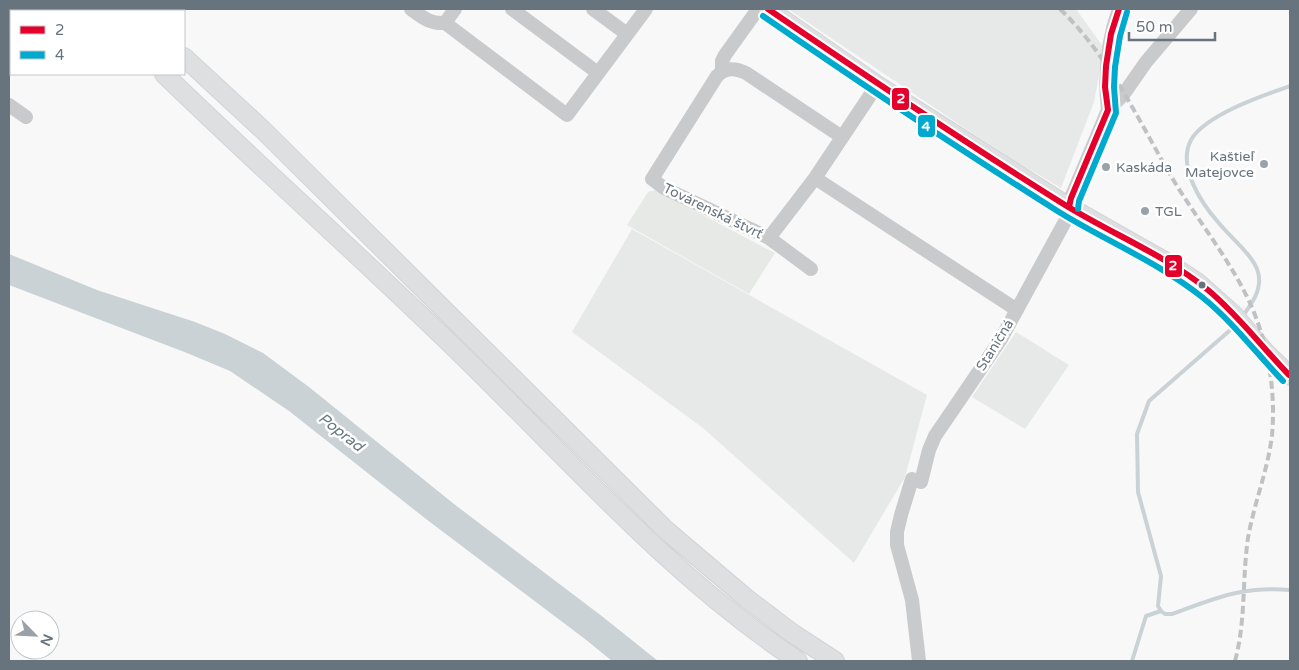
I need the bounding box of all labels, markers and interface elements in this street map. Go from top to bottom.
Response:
legend [10,10,185,75]
scale bar [1129,10,1215,42]
text: 50 m [1136,18,1173,36]
text: 2 [55,21,64,39]
text: 4 [55,46,64,64]
line badge: 2 [891,87,910,111]
text: 2 [897,90,906,107]
line badge: 4 [917,114,936,138]
text: 4 [922,118,931,135]
place label: Kaštieľ Matejovce [1185,148,1256,181]
marker: Kaštieľ Matejovce [1258,158,1270,170]
place label: Kaskáda [1116,159,1172,176]
marker: Kaskáda [1100,161,1112,173]
street label: Továrenská štvrť [660,180,766,243]
place label: TGL [1155,203,1182,220]
marker: TGL [1139,205,1151,217]
line badge: 2 [1164,254,1183,278]
text: 2 [1169,257,1178,274]
unlabelled marker [1197,280,1207,290]
street label: Staničná [973,316,1017,374]
water label: Poprad [315,409,368,456]
north arrow [10,610,60,660]
text: N [36,631,56,649]

